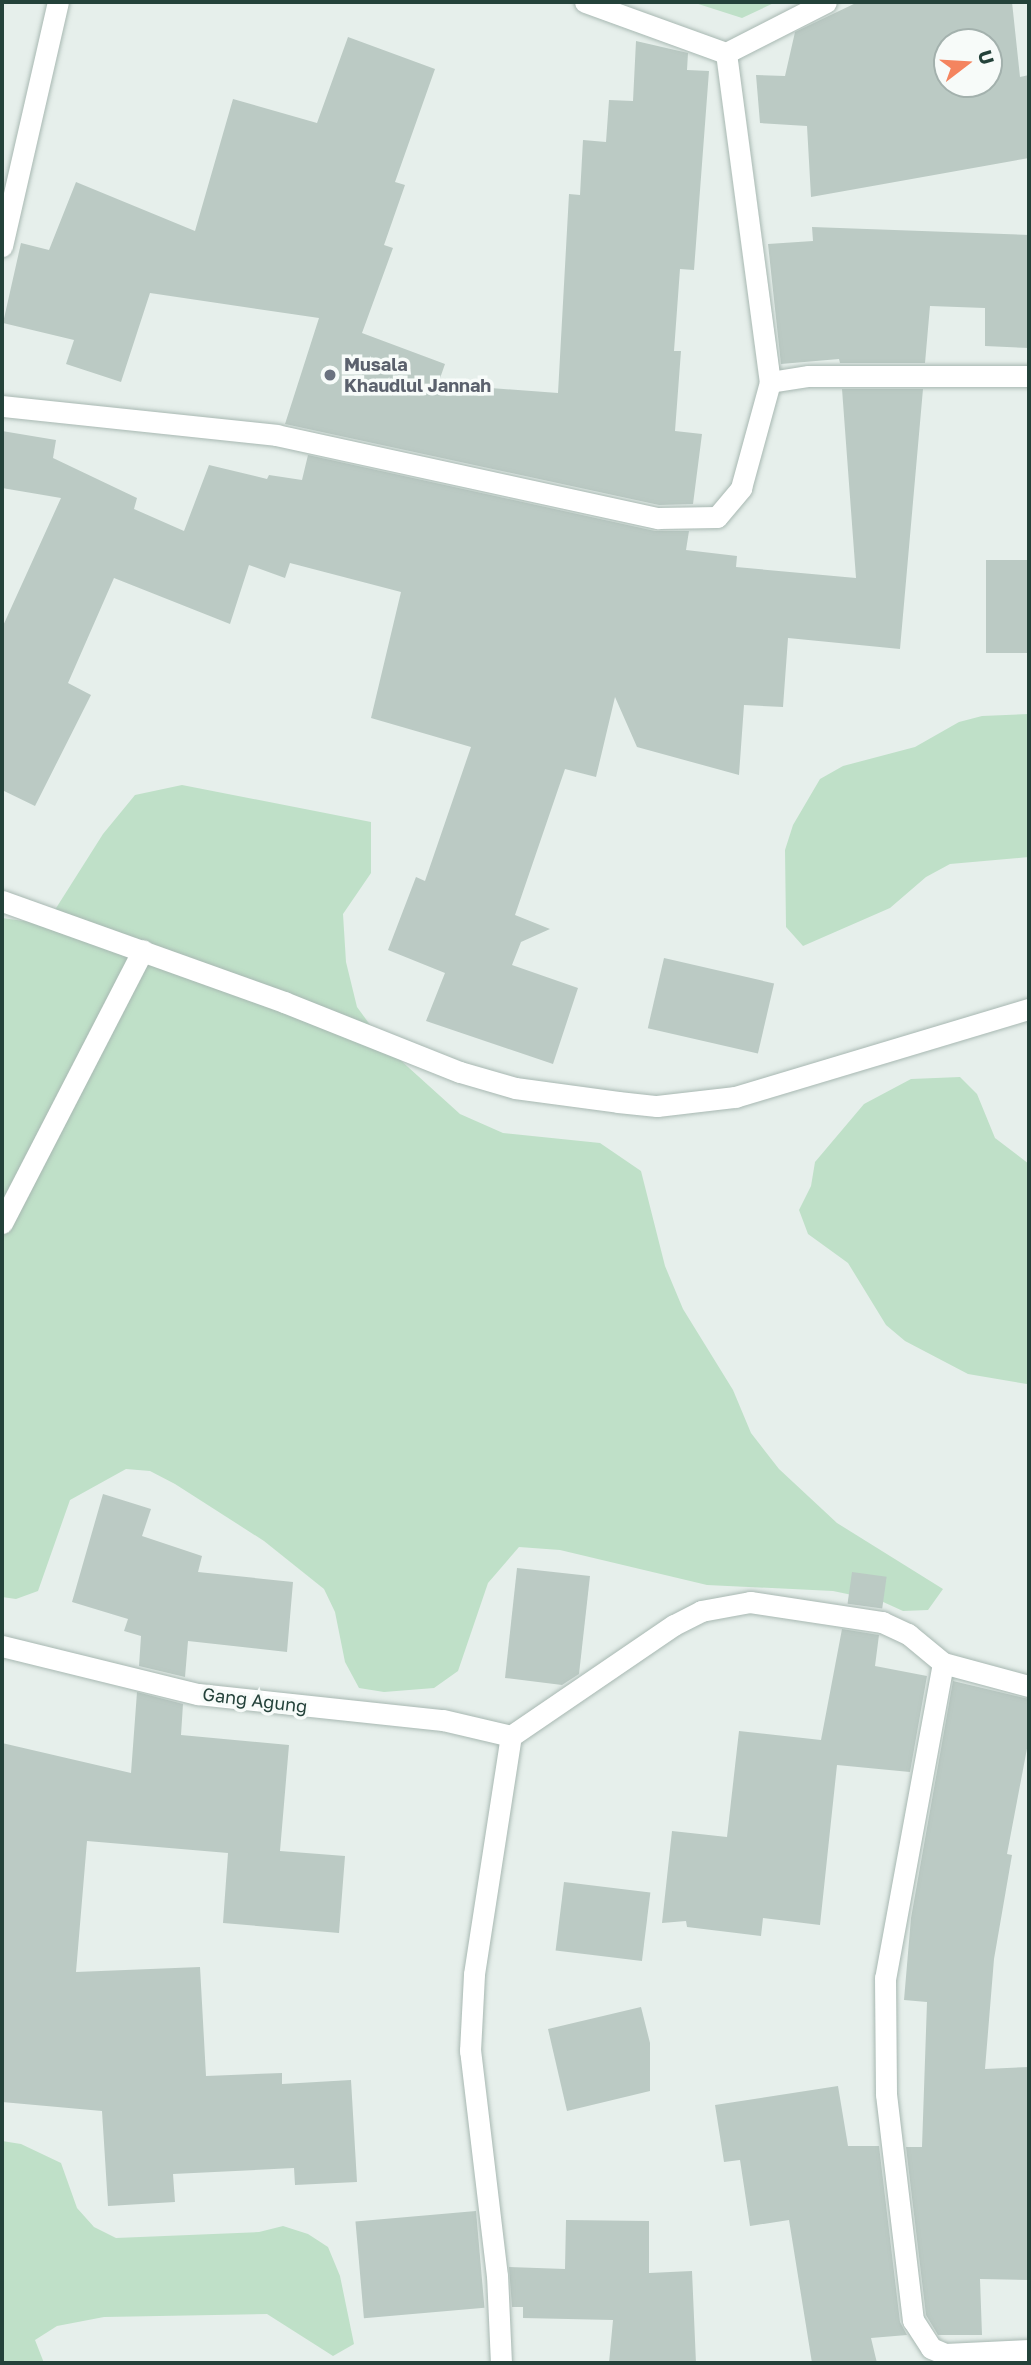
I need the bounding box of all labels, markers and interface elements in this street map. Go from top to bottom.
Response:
north arrow [933,28,1003,98]
text: U [974,47,1000,67]
place label: Musala Khaudlul Jannah [344,354,491,396]
marker: Musala Khaudlul Jannah [322,367,338,383]
street label: Gang Agung [201,1683,309,1717]

